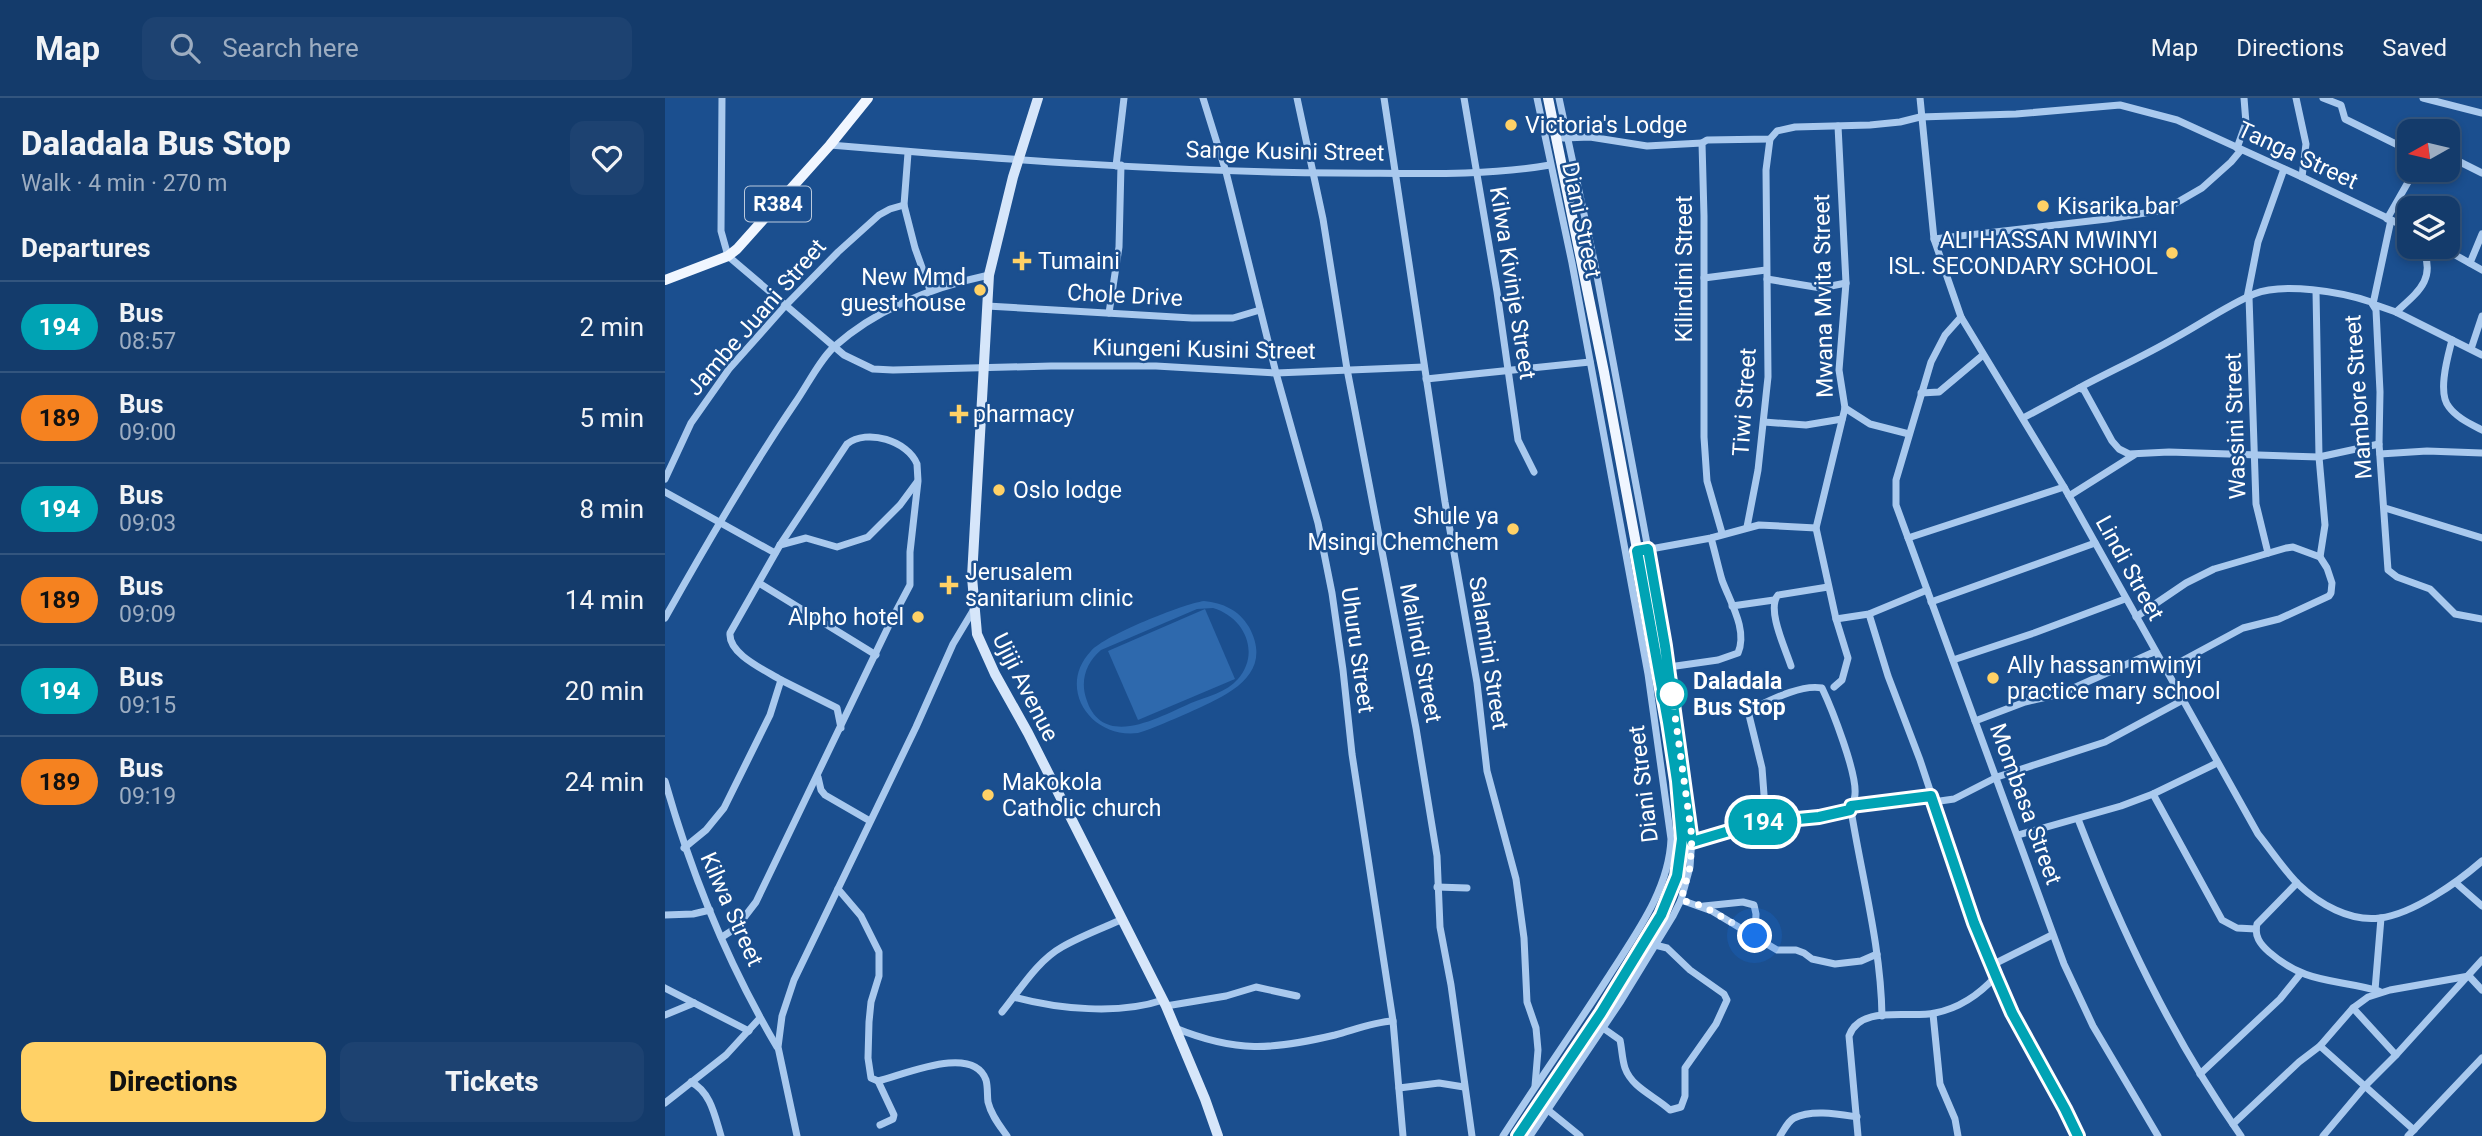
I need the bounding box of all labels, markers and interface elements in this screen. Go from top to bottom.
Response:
search box [142,17,632,80]
text: Map [35,29,100,68]
icon: search [166,29,204,67]
text: Search here [222,33,359,63]
text: Map [2151,34,2198,62]
text: Directions [2236,34,2344,62]
text: Saved [2382,34,2447,62]
place label: Victoria's Lodge [1525,112,1687,139]
street label: Tanga Street [2233,116,2362,195]
marker: Victoria's Lodge [1503,117,1519,133]
north arrow [2397,119,2461,182]
map controls [2397,119,2460,259]
button: heart [570,121,644,195]
text: Daladala Bus Stop [21,124,291,163]
street label: Sange Kusini Street [1185,136,1385,167]
street label: Diani Street [1556,160,1607,281]
text: Walk · 4 min · 270 m [21,170,227,197]
street label: Kilwa Kivinje Street [1484,185,1541,381]
road number: R384 [745,186,811,222]
place label: Kisarika bar [2057,193,2178,220]
street label: Mwana Mvita Street [1808,194,1839,398]
street label: Kilindini Street [1671,195,1698,343]
button: layers [2397,196,2460,259]
marker: Kisarika bar [2035,198,2051,214]
place label: ALI HASSAN MWINYI ISL. SECONDARY SCHOOL [1888,227,2158,280]
text: Departures [21,233,151,263]
street label: Jambe Juani Street [681,233,832,401]
marker: ALI HASSAN MWINYI ISL. SECONDARY SCHOOL [2164,245,2180,261]
place label: Tumaini [1038,248,1120,275]
marker: Tumaini [1012,251,1032,271]
place label: New Mmd guest house [841,264,966,317]
street label: Chole Drive [1066,279,1184,312]
marker: New Mmd guest house [972,282,988,298]
text: Bus [119,298,164,328]
text: 2 min [579,312,644,342]
text: 194 [39,313,80,341]
street label: Mambore Street [2339,314,2378,480]
text: 08:57 [119,328,176,355]
street label: Kiungeni Kusini Street [1092,334,1316,365]
street label: Tiwi Street [1727,347,1762,457]
street label: Wassini Street [2219,352,2252,500]
text: Bus [119,389,164,419]
place label: pharmacy [973,401,1075,428]
text: 5 min [579,403,644,433]
text: 189 [39,404,80,432]
marker: pharmacy [951,406,967,422]
text: 09:00 [119,419,176,446]
place label: Oslo lodge [1013,477,1122,504]
text: Bus [119,480,164,510]
marker: Oslo lodge [991,482,1007,498]
text: 8 min [579,494,644,524]
text: 194 [39,495,80,523]
place label: Shule ya Msingi Chemchem [1307,503,1499,556]
text: 09:03 [119,510,176,537]
street label: Lindi Street [2090,511,2169,625]
marker: Shule ya Msingi Chemchem [1505,521,1521,537]
place label: Jerusalem sanitarium clinic [965,559,1133,612]
text: Bus [119,571,164,601]
marker: Jerusalem sanitarium clinic [939,575,959,595]
street label: Salamini Street [1463,575,1514,732]
street label: Malindi Street [1394,581,1447,725]
text: 14 min [565,585,644,615]
street label: Uhuru Street [1335,585,1380,715]
text: 189 [39,586,80,614]
text: 09:09 [119,601,176,628]
place label: Alpho hotel [788,604,904,631]
marker: Alpho hotel [910,609,926,625]
street label: Ujiji Avenue [987,629,1064,746]
place label: Ally hassan mwinyi practice mary school [2007,652,2221,705]
text: Bus [119,662,164,692]
place label: Daladala Bus Stop [1693,668,1786,721]
marker: Ally hassan mwinyi practice mary school [1985,670,2001,686]
text: 20 min [565,676,644,706]
text: 194 [39,677,80,705]
marker: Daladala Bus Stop [1657,679,1687,709]
text: 09:15 [119,692,176,719]
street label: Mombasa Street [1984,720,2067,888]
street label: Diani Street [1623,724,1664,844]
text: Bus [119,753,164,783]
text: 24 min [565,767,644,797]
text: 189 [39,768,80,796]
place label: Makokola Catholic church [1002,769,1161,822]
text: 09:19 [119,783,176,810]
marker: Makokola Catholic church [980,787,996,803]
line badge: 194 [1723,799,1803,845]
text: 194 [1742,808,1784,836]
street label: Kilwa Street [694,848,769,970]
your location [1737,918,1772,953]
button: Directions [21,1042,326,1122]
button: Tickets [340,1042,644,1122]

